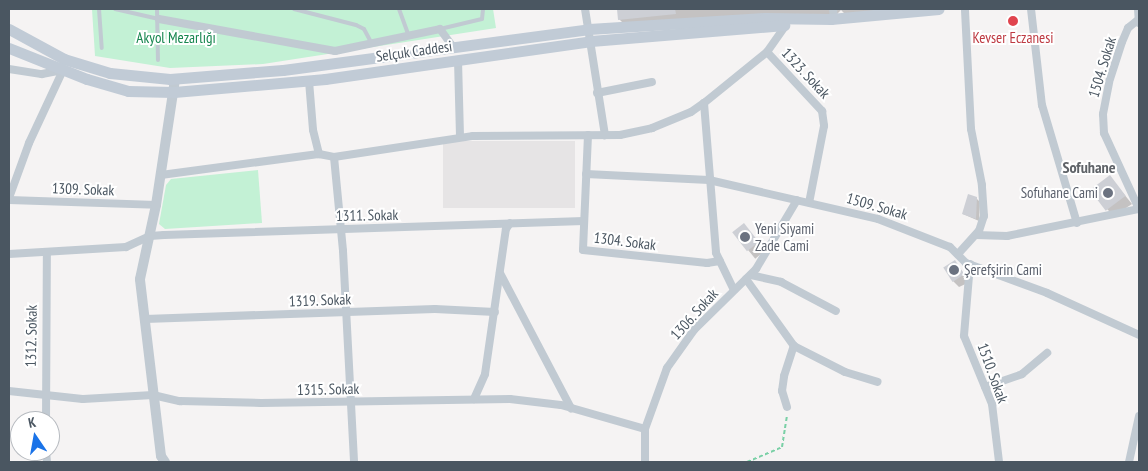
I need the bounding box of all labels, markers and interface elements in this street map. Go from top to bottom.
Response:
marker: Kevser Eczanesi [1007,15,1019,27]
park label: Akyol Mezarlığı [136,29,216,47]
place label: Kevser Eczanesi [972,29,1054,47]
street label: 1504. Sokak [1084,34,1120,100]
street label: Selçuk Caddesi [375,37,453,65]
street label: 1323. Sokak [778,44,834,102]
district label: Sofuhane [1062,157,1116,177]
street label: 1309. Sokak [51,179,115,199]
place label: Sofuhane Cami [1021,184,1098,202]
marker: Sofuhane Cami [1102,187,1114,199]
street label: 1509. Sokak [844,189,910,223]
street label: 1311. Sokak [335,205,399,225]
place label: Yeni Siyami Zade Cami [755,219,814,254]
street label: 1304. Sokak [592,228,658,254]
marker: Yeni Siyami Zade Cami [739,231,751,243]
place label: Şerefşirin Cami [964,261,1042,279]
marker: Şerefşirin Cami [948,264,960,276]
street label: 1306. Sokak [666,284,722,344]
street label: 1319. Sokak [288,290,352,310]
street label: 1312. Sokak [21,304,41,368]
street label: 1510. Sokak [974,340,1012,406]
street label: 1315. Sokak [296,379,360,399]
north arrow [10,411,60,461]
text: K [27,413,38,432]

